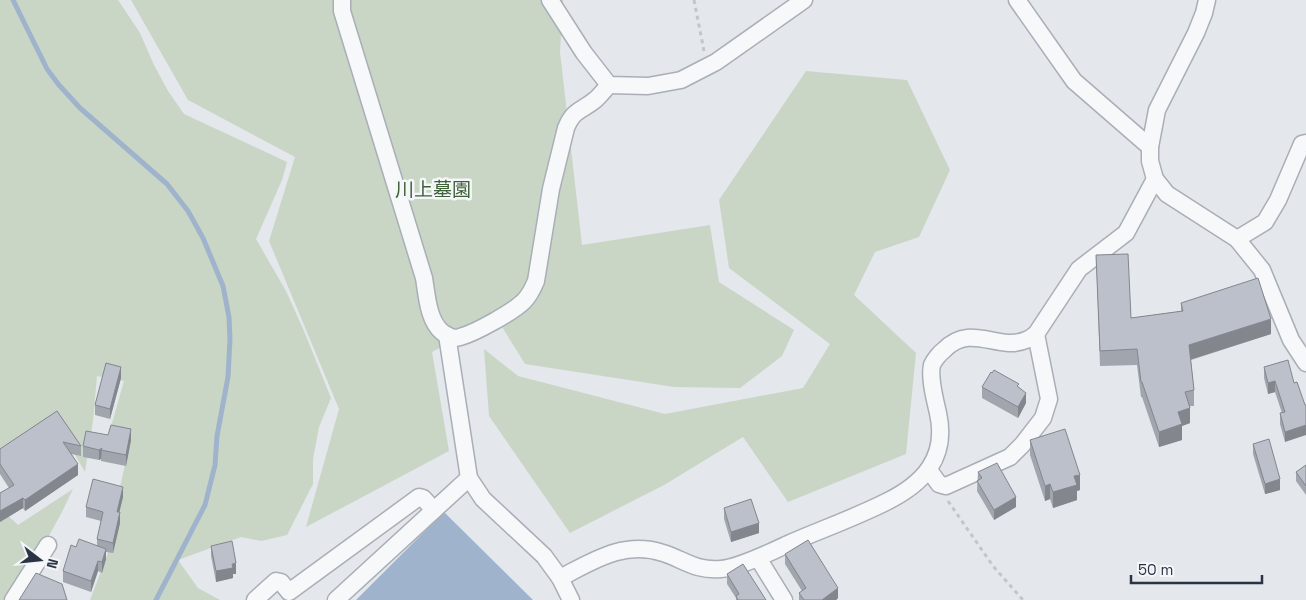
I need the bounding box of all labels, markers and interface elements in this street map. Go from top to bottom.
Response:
park label: 川上墓園 [395,177,471,202]
north arrow [15,535,65,585]
scale bar [1131,552,1262,584]
text: N [43,557,62,571]
text: 50 m [1138,560,1173,579]

